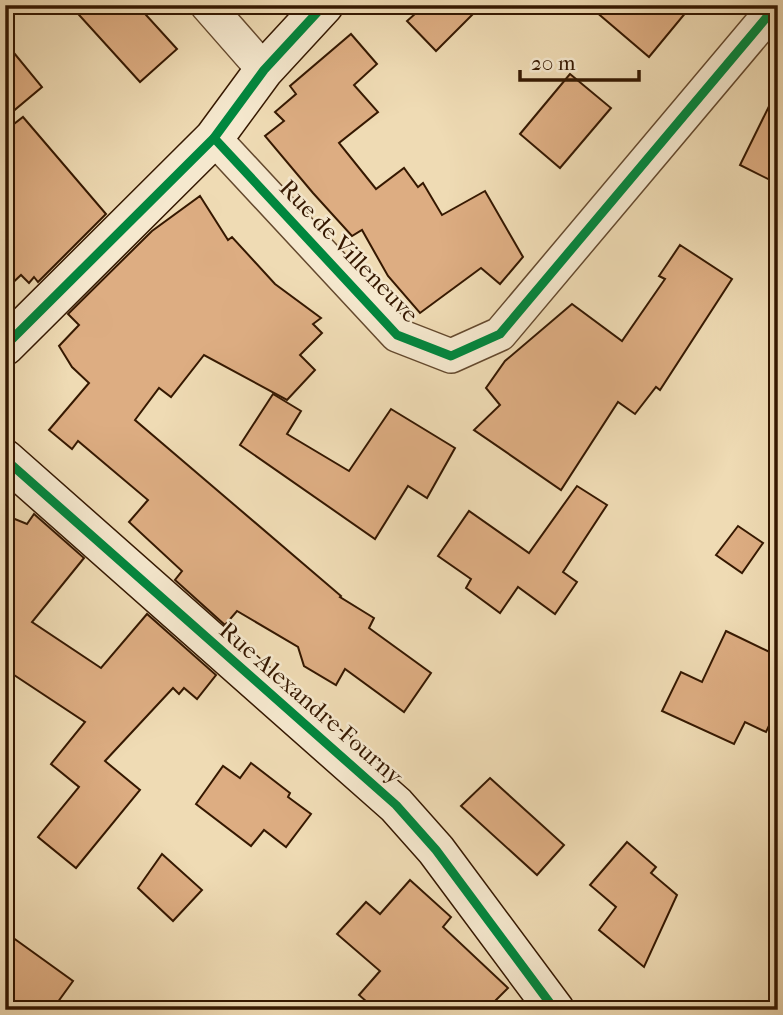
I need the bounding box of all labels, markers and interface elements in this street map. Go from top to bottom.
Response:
scale bar [520,38,640,82]
text: 20 m [531,51,576,75]
street label: Rue de Villeneuve [274,174,424,328]
street label: Rue Alexandre Fourny [214,616,409,791]

